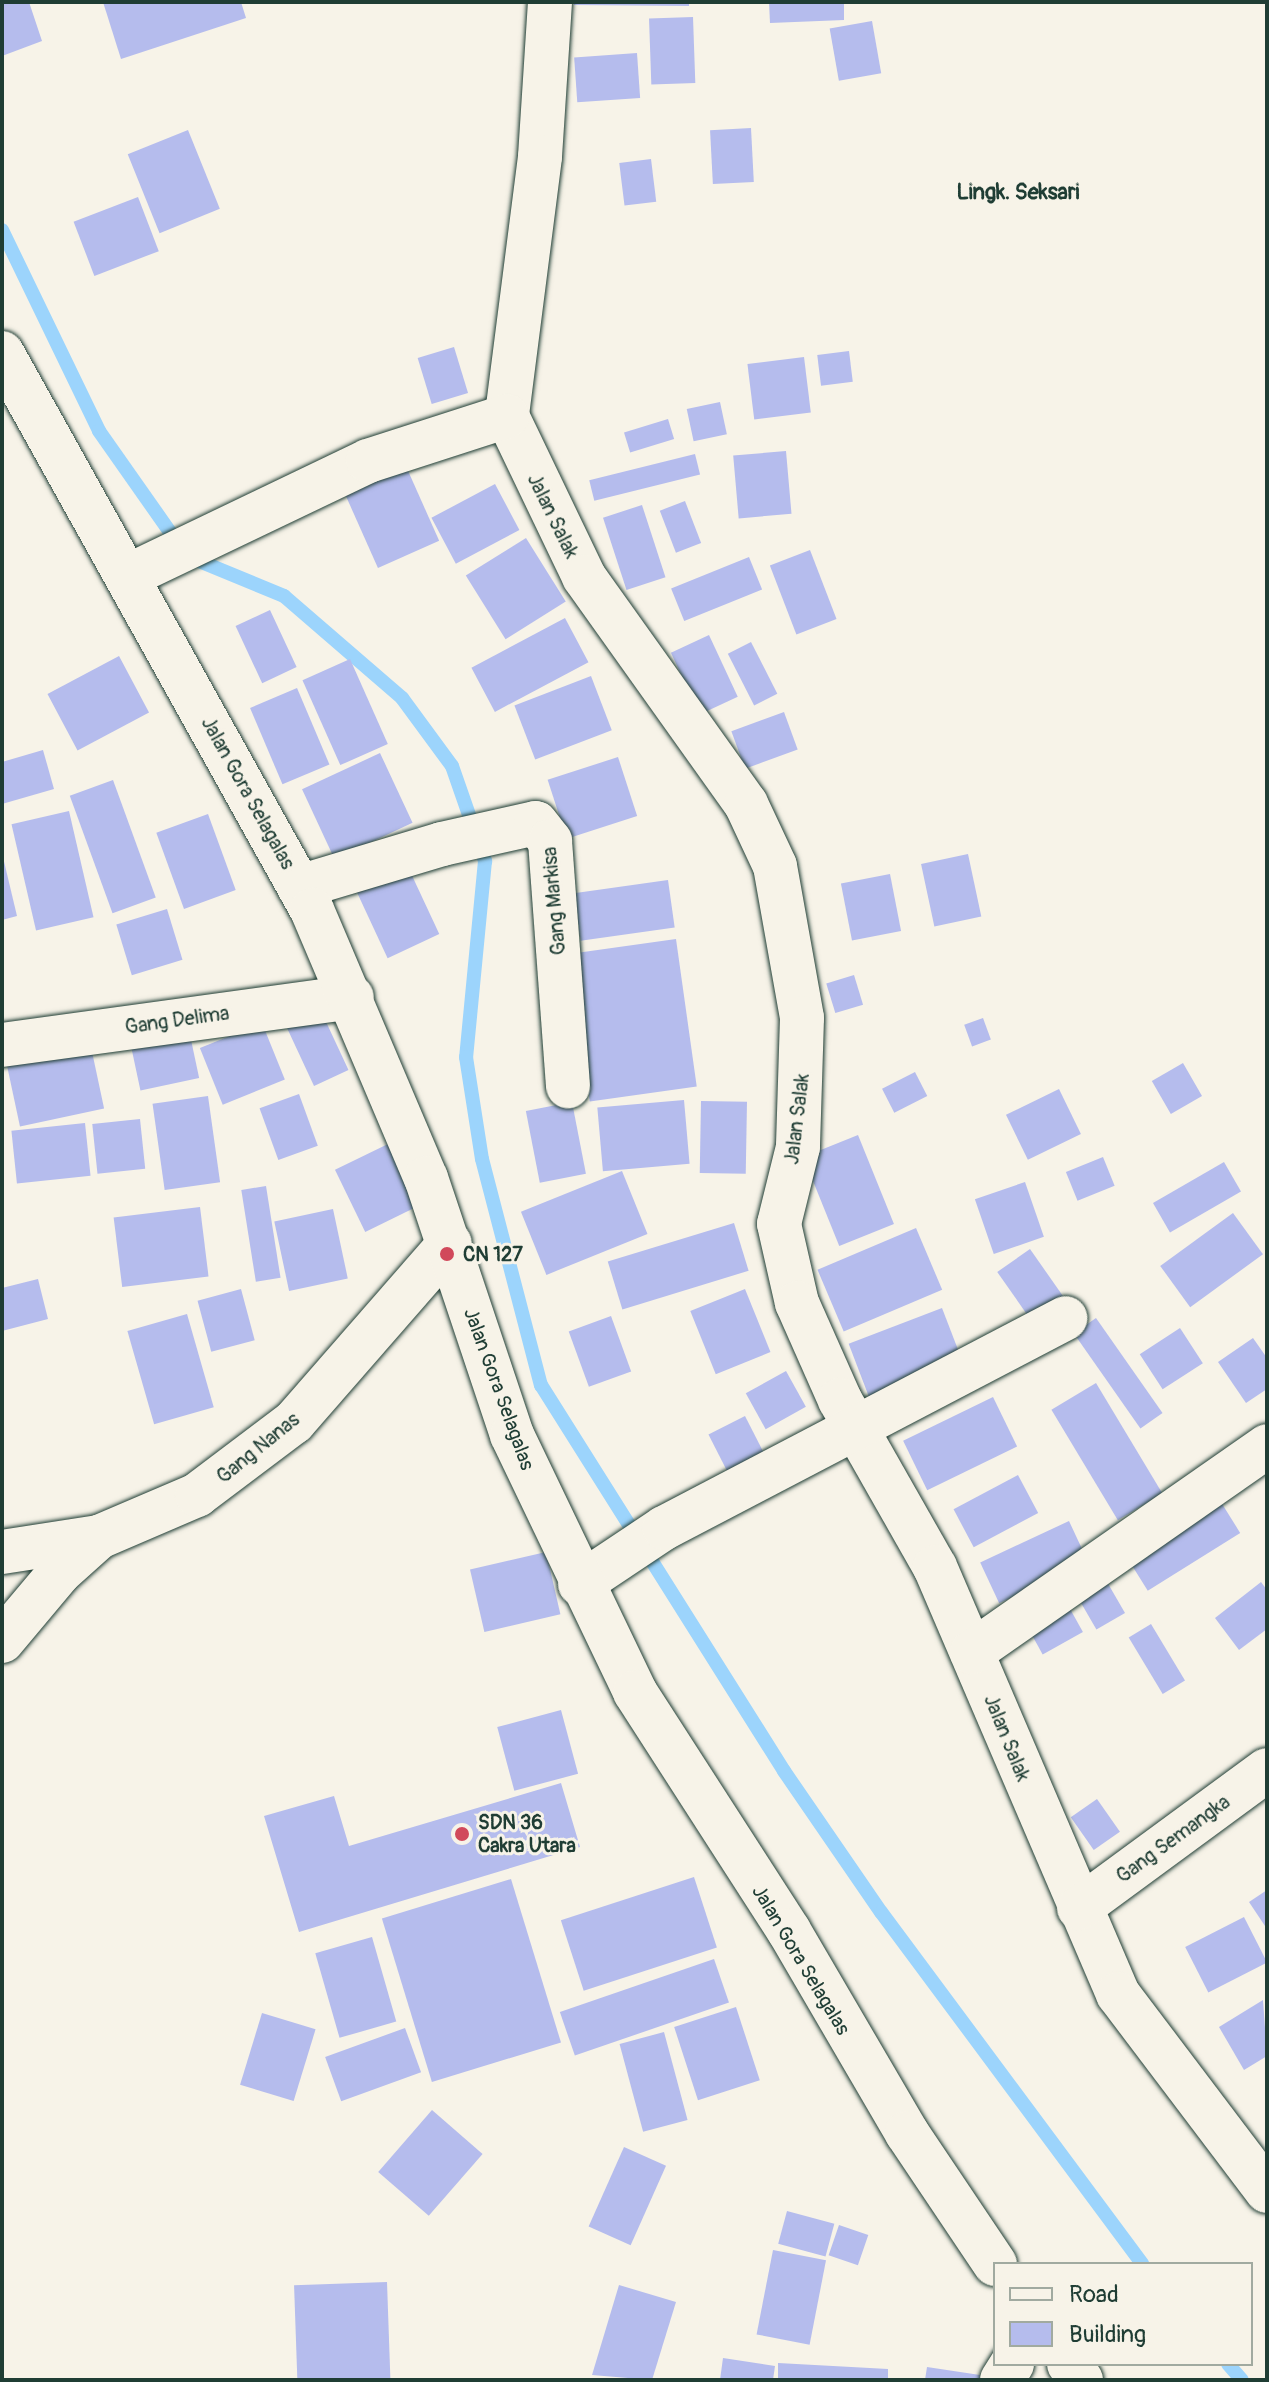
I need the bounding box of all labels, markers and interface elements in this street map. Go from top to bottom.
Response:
district label: Lingk. Seksari [956,180,1080,206]
street label: Jalan Salak [522,470,584,562]
street label: Jalan Gora Selagalas [196,713,300,873]
street label: Gang Markisa [537,846,571,956]
street label: Gang Delima [123,1001,231,1039]
street label: Jalan Salak [780,1072,814,1166]
place label: CN 127 [463,1242,523,1266]
marker: CN 127 [438,1245,456,1263]
street label: Jalan Gora Selagalas [459,1305,539,1473]
street label: Gang Nanas [212,1407,304,1489]
street label: Jalan Salak [979,1691,1035,1785]
street label: Gang Semangka [1112,1790,1234,1888]
place label: SDN 36 Cakra Utara [478,1810,576,1857]
marker: SDN 36 Cakra Utara [453,1825,471,1843]
street label: Jalan Gora Selagalas [747,1881,855,2039]
legend [993,2262,1253,2366]
text: Road [1069,2280,1119,2309]
text: Building [1069,2320,1146,2349]

